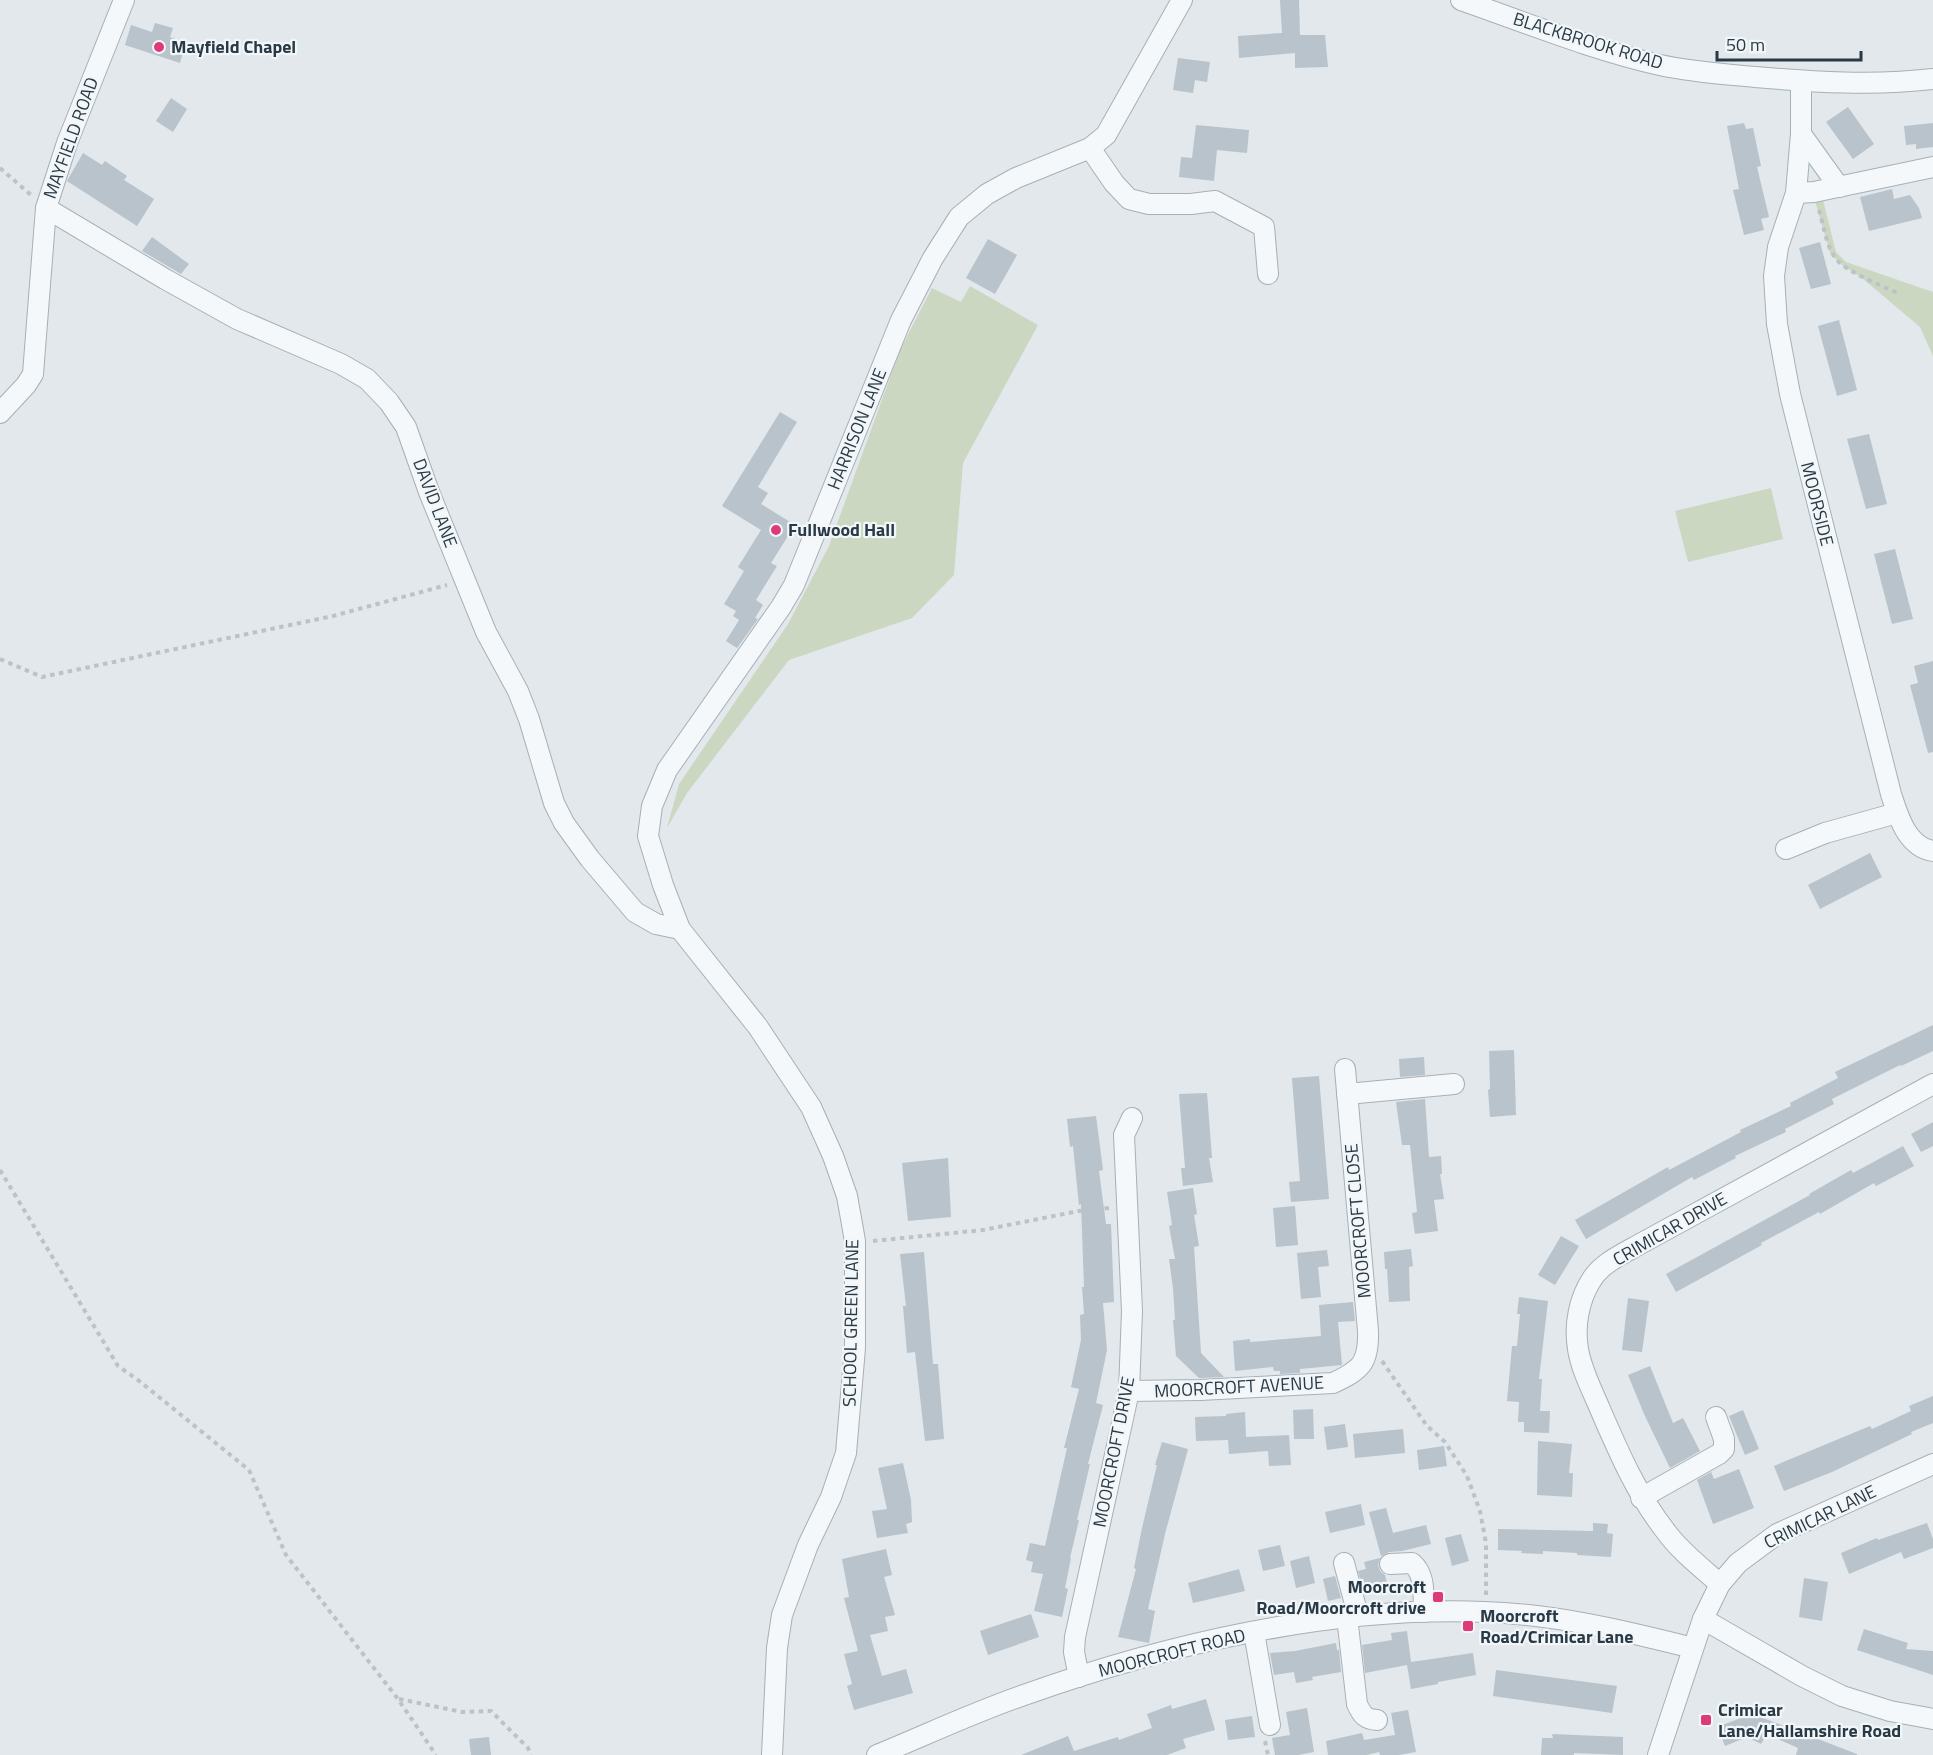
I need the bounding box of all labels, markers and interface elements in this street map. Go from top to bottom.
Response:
street label: BLACKBROOK ROAD [1510,5,1666,76]
scale bar [1717,24,1861,62]
text: 50 m [1726,31,1765,58]
place label: Mayfield Chapel [171,33,296,60]
marker: Mayfield Chapel [152,40,166,54]
street label: MAYFIELD ROAD [36,73,105,202]
street label: HARRISON LANE [820,364,893,494]
street label: DAVID LANE [406,454,465,551]
street label: MOORSIDE [1794,459,1841,549]
place label: Fullwood Hall [788,516,895,543]
marker: Fullwood Hall [769,523,783,537]
street label: MOORCROFT CLOSE [1337,1142,1378,1300]
street label: CRIMICAR DRIVE [1608,1185,1732,1272]
street label: SCHOOL GREEN LANE [836,1239,865,1407]
street label: MOORCROFT AVENUE [1153,1369,1325,1404]
street label: MOORCROFT DRIVE [1086,1374,1141,1530]
street label: CRIMICAR LANE [1759,1478,1881,1555]
place label: Moorcroft Road/Moorcroft drive [1256,1573,1426,1621]
marker: Moorcroft Road/Moorcroft drive [1431,1590,1445,1604]
place label: Moorcroft Road/Crimicar Lane [1480,1602,1633,1650]
marker: Moorcroft Road/Crimicar Lane [1461,1619,1475,1633]
street label: MOORCROFT ROAD [1095,1621,1248,1684]
place label: Crimicar Lane/Hallamshire Road [1718,1696,1901,1744]
marker: Crimicar Lane/Hallamshire Road [1699,1713,1713,1727]

